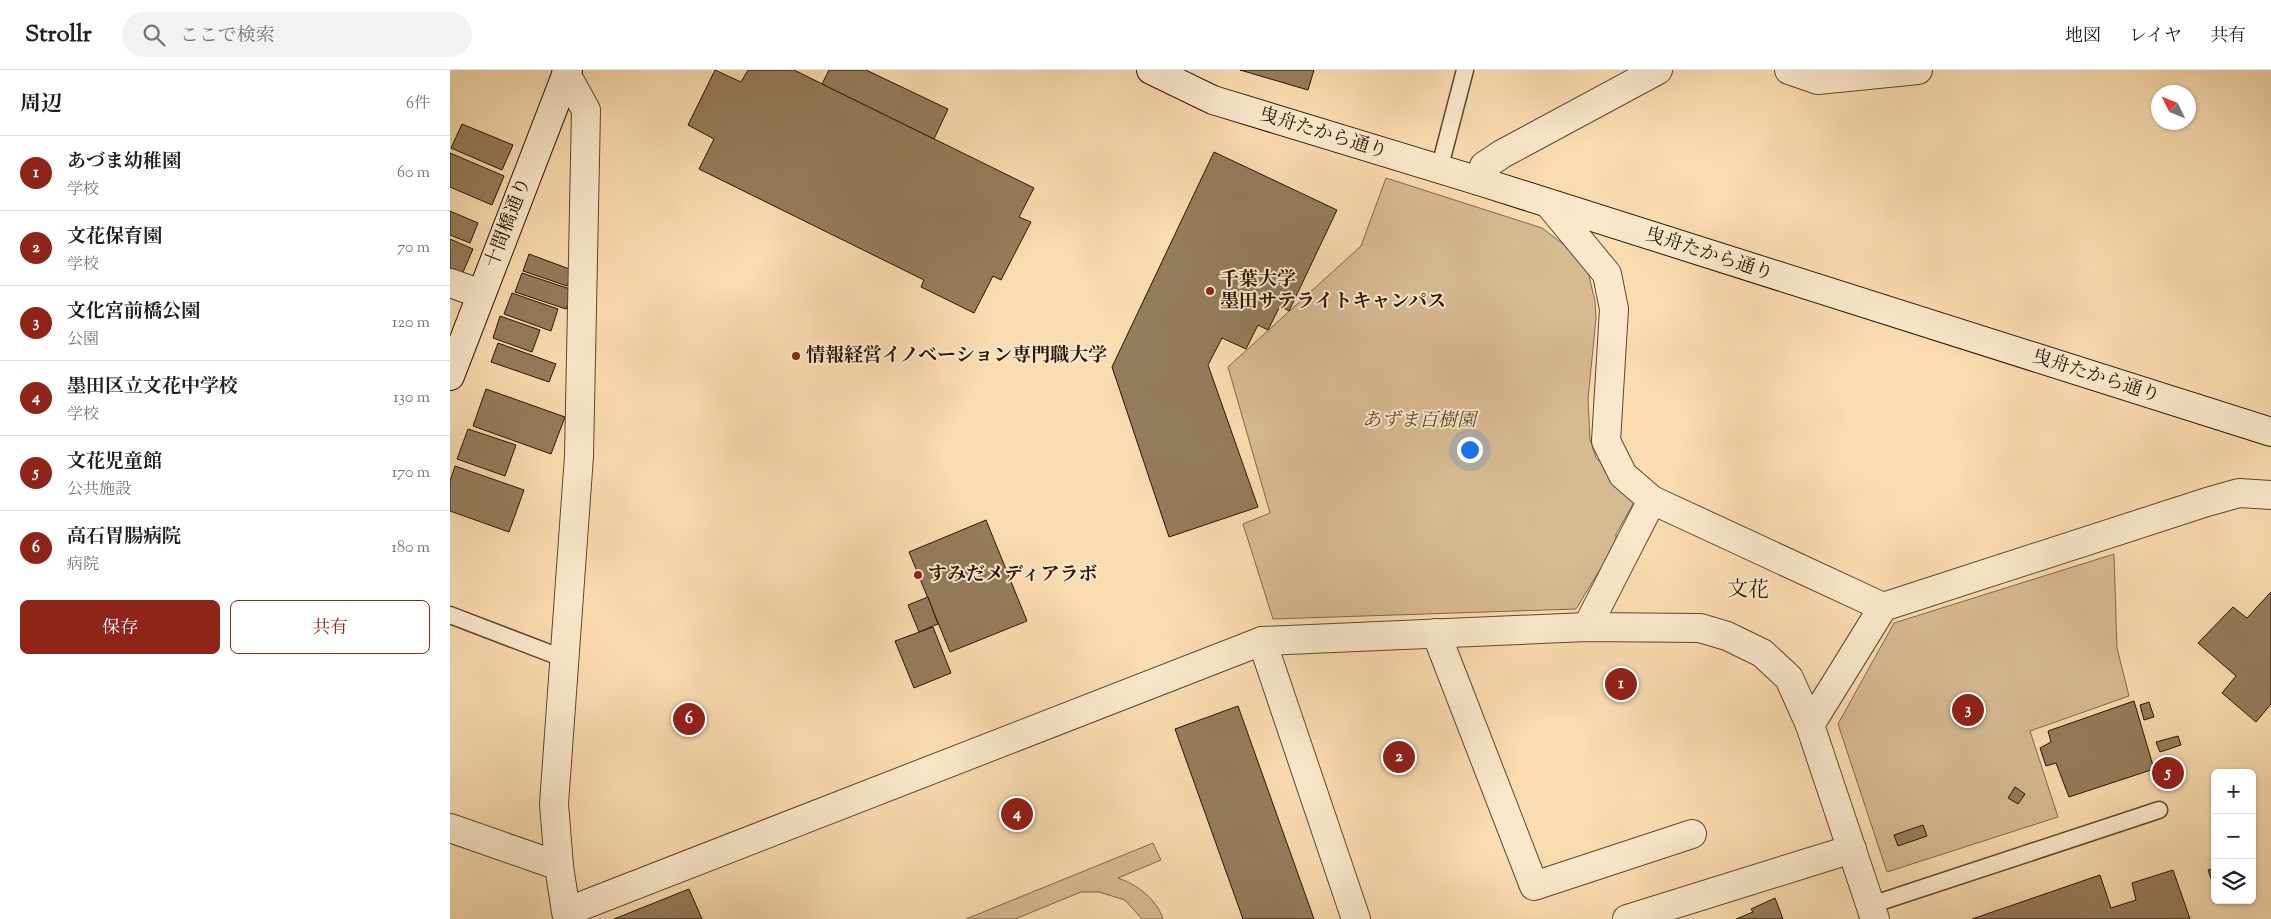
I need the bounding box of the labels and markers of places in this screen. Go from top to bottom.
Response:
place label: 千葉大学 墨田サテライトキャンパス [1220,267,1446,316]
marker: 千葉大学 墨田サテライトキャンパス [1204,285,1216,297]
place label: 情報経営イノベーション専門職大学 [806,343,1107,370]
marker: 情報経営イノベーション専門職大学 [790,350,802,362]
place label: すみだメディアラボ [928,562,1097,589]
marker: すみだメディアラボ [912,569,924,581]
pin: 1 [1605,665,1637,703]
pin: 3 [1952,691,1984,729]
pin: 6 [673,700,705,738]
pin: 2 [1383,738,1415,776]
pin: 5 [2152,754,2184,792]
pin: 4 [1001,795,1033,833]

